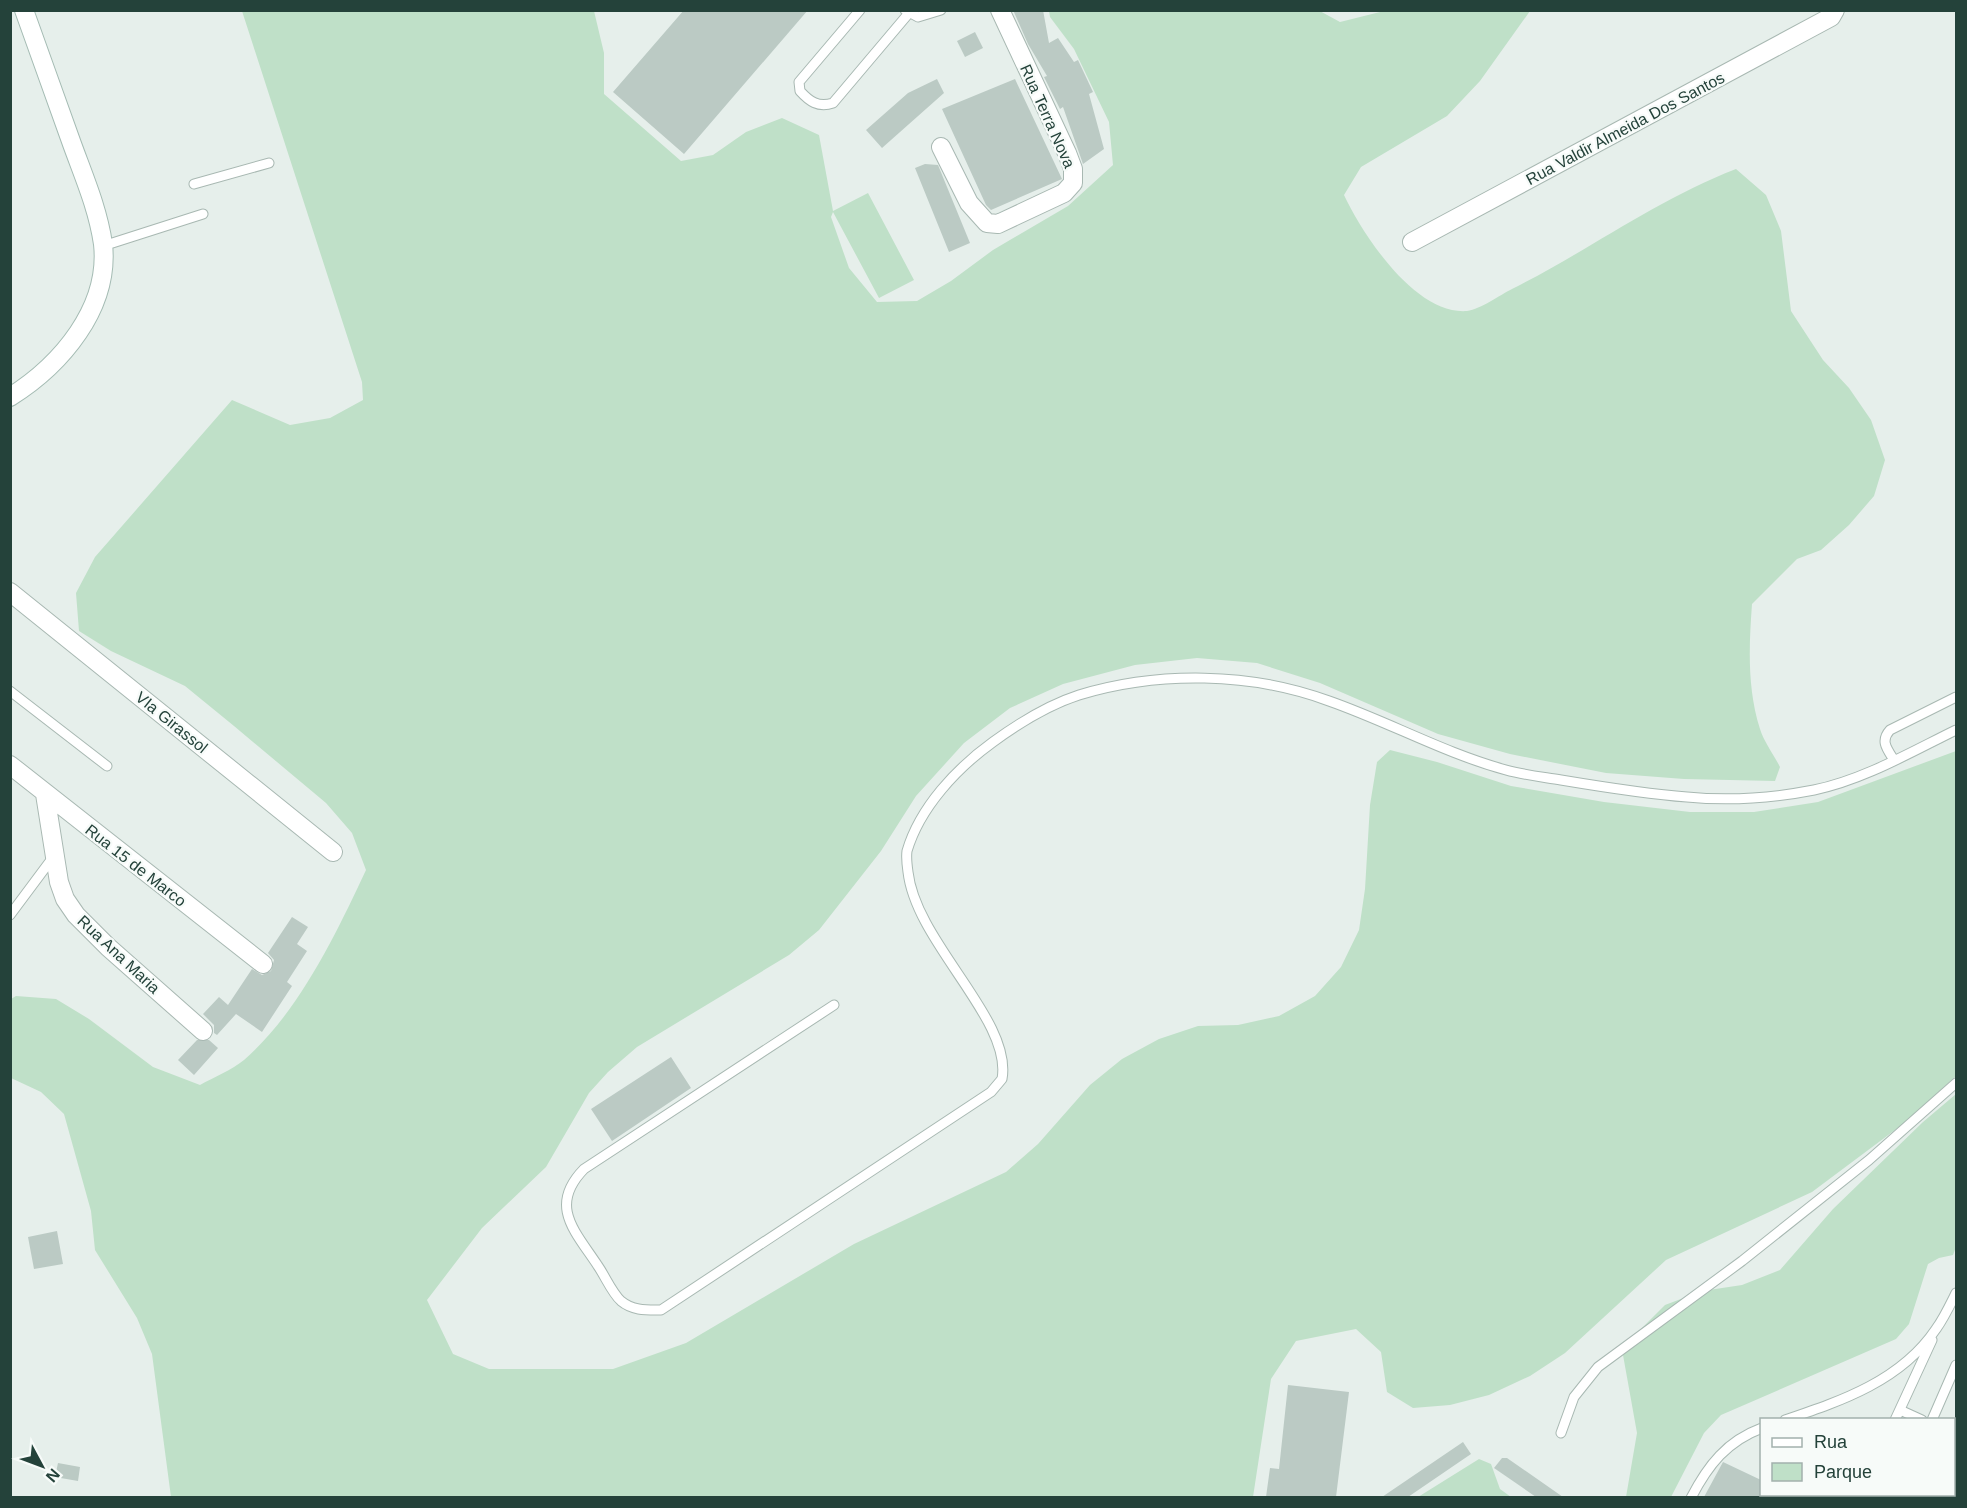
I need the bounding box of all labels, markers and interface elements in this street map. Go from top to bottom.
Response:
street label: Rua Terra Nova [1017,62,1078,171]
street label: Rua Valdir Almeida Dos Santos [1523,69,1727,188]
street label: VIa Girassol [132,688,211,756]
street label: Rua 15 de Marco [82,821,189,910]
street label: Rua Ana Maria [74,912,163,997]
legend [1760,1418,1955,1496]
text: Rua [1814,1432,1848,1452]
north arrow [12,1436,72,1496]
text: Parque [1814,1462,1872,1482]
text: N [43,1466,63,1485]

